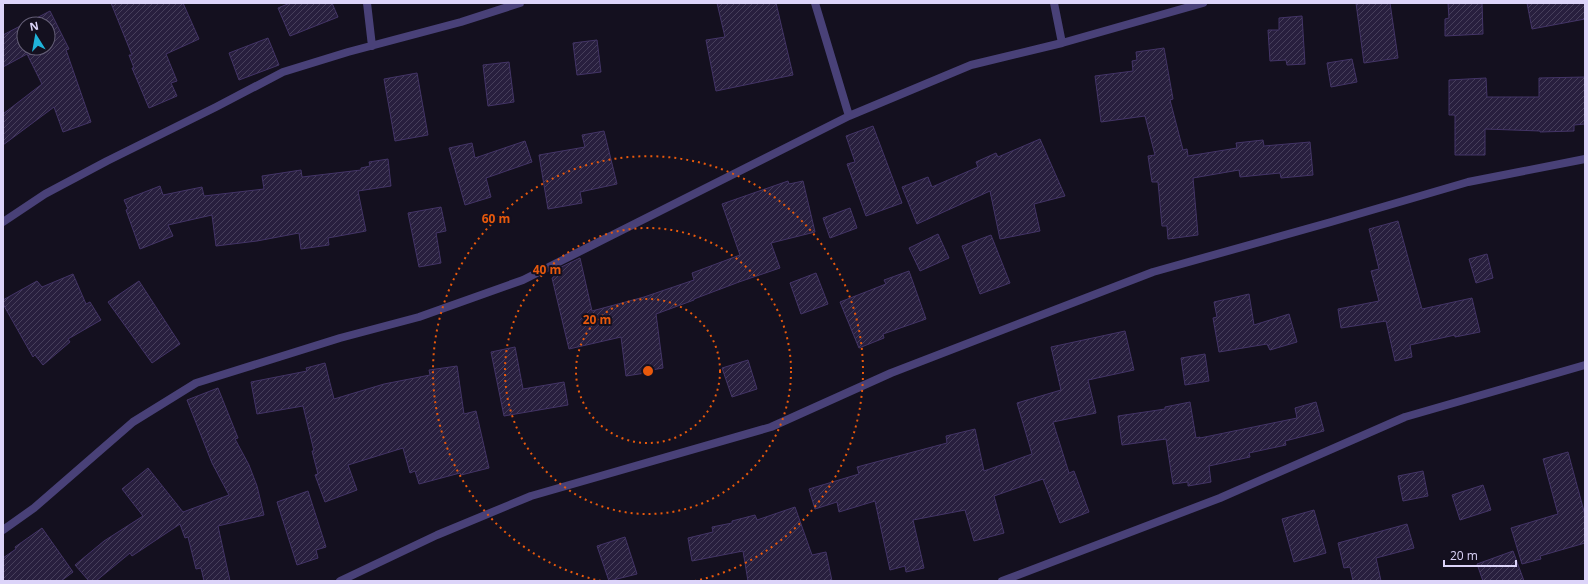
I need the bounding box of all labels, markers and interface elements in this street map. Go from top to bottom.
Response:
north arrow [16,16,56,56]
text: N [28,17,40,34]
text: 60 m [482,210,510,227]
text: 40 m [533,261,561,278]
text: 20 m [583,311,611,328]
centre of rings [641,364,655,378]
scale bar [1444,542,1516,568]
text: 20 m [1450,547,1478,564]

